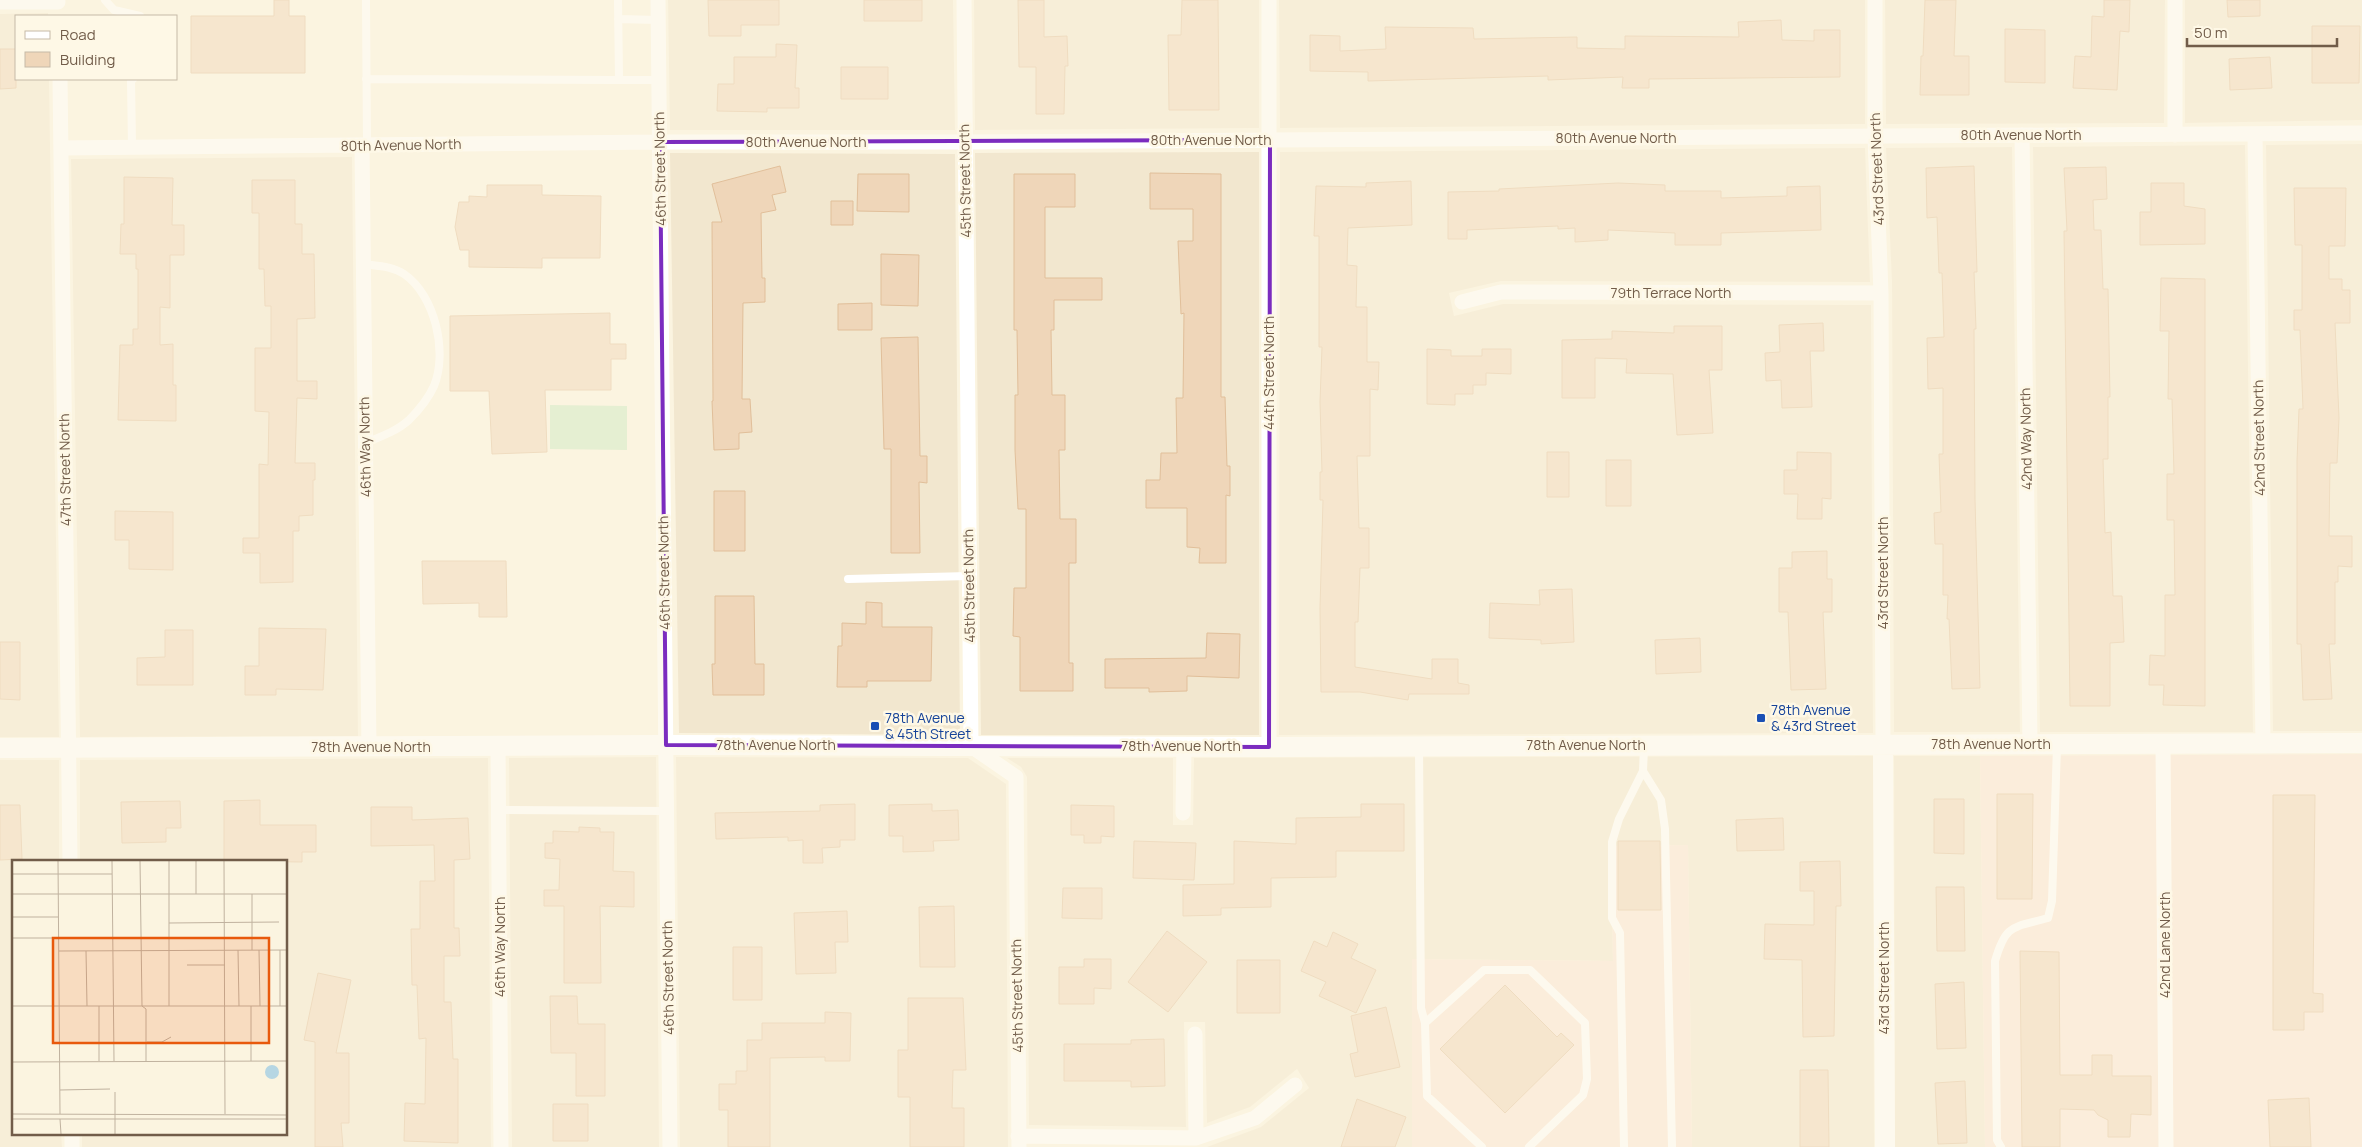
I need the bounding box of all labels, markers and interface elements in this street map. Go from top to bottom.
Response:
legend [15,15,178,80]
scale bar [2187,15,2337,47]
text: 50 m [2194,22,2228,43]
text: Road [60,24,96,45]
text: Building [60,49,115,70]
street label: 46th Street North [649,112,670,226]
street label: 43rd Street North [1865,112,1888,226]
street label: 45th Street North [954,124,975,238]
street label: 80th Avenue North [1961,125,2081,144]
street label: 80th Avenue North [1556,128,1676,147]
street label: 80th Avenue North [1151,130,1271,149]
street label: 80th Avenue North [746,132,866,151]
street label: 80th Avenue North [340,134,462,155]
street label: 79th Terrace North [1611,283,1731,302]
street label: 44th Street North [1259,316,1278,430]
street label: 42nd Street North [2248,380,2269,496]
street label: 42nd Way North [2015,388,2036,490]
street label: 46th Way North [354,397,375,497]
street label: 47th Street North [54,413,75,527]
street label: 46th Street North [653,516,674,630]
street label: 43rd Street North [1873,517,1892,629]
street label: 45th Street North [958,529,979,643]
place label: 78th Avenue & 43rd Street [1771,700,1856,735]
place label: 78th Avenue & 45th Street [885,708,971,743]
marker: 78th Avenue & 43rd Street [1755,712,1767,724]
marker: 78th Avenue & 45th Street [869,720,881,732]
street label: 78th Avenue North [1931,734,2051,753]
street label: 78th Avenue North [716,735,836,754]
street label: 78th Avenue North [1526,735,1646,754]
street label: 78th Avenue North [1121,736,1241,755]
street label: 78th Avenue North [311,737,431,756]
inset map [12,860,288,1134]
street label: 42nd Lane North [2155,892,2174,998]
street label: 46th Way North [490,897,509,997]
street label: 46th Street North [657,921,678,1035]
street label: 43rd Street North [1874,922,1893,1034]
street label: 45th Street North [1006,939,1027,1053]

